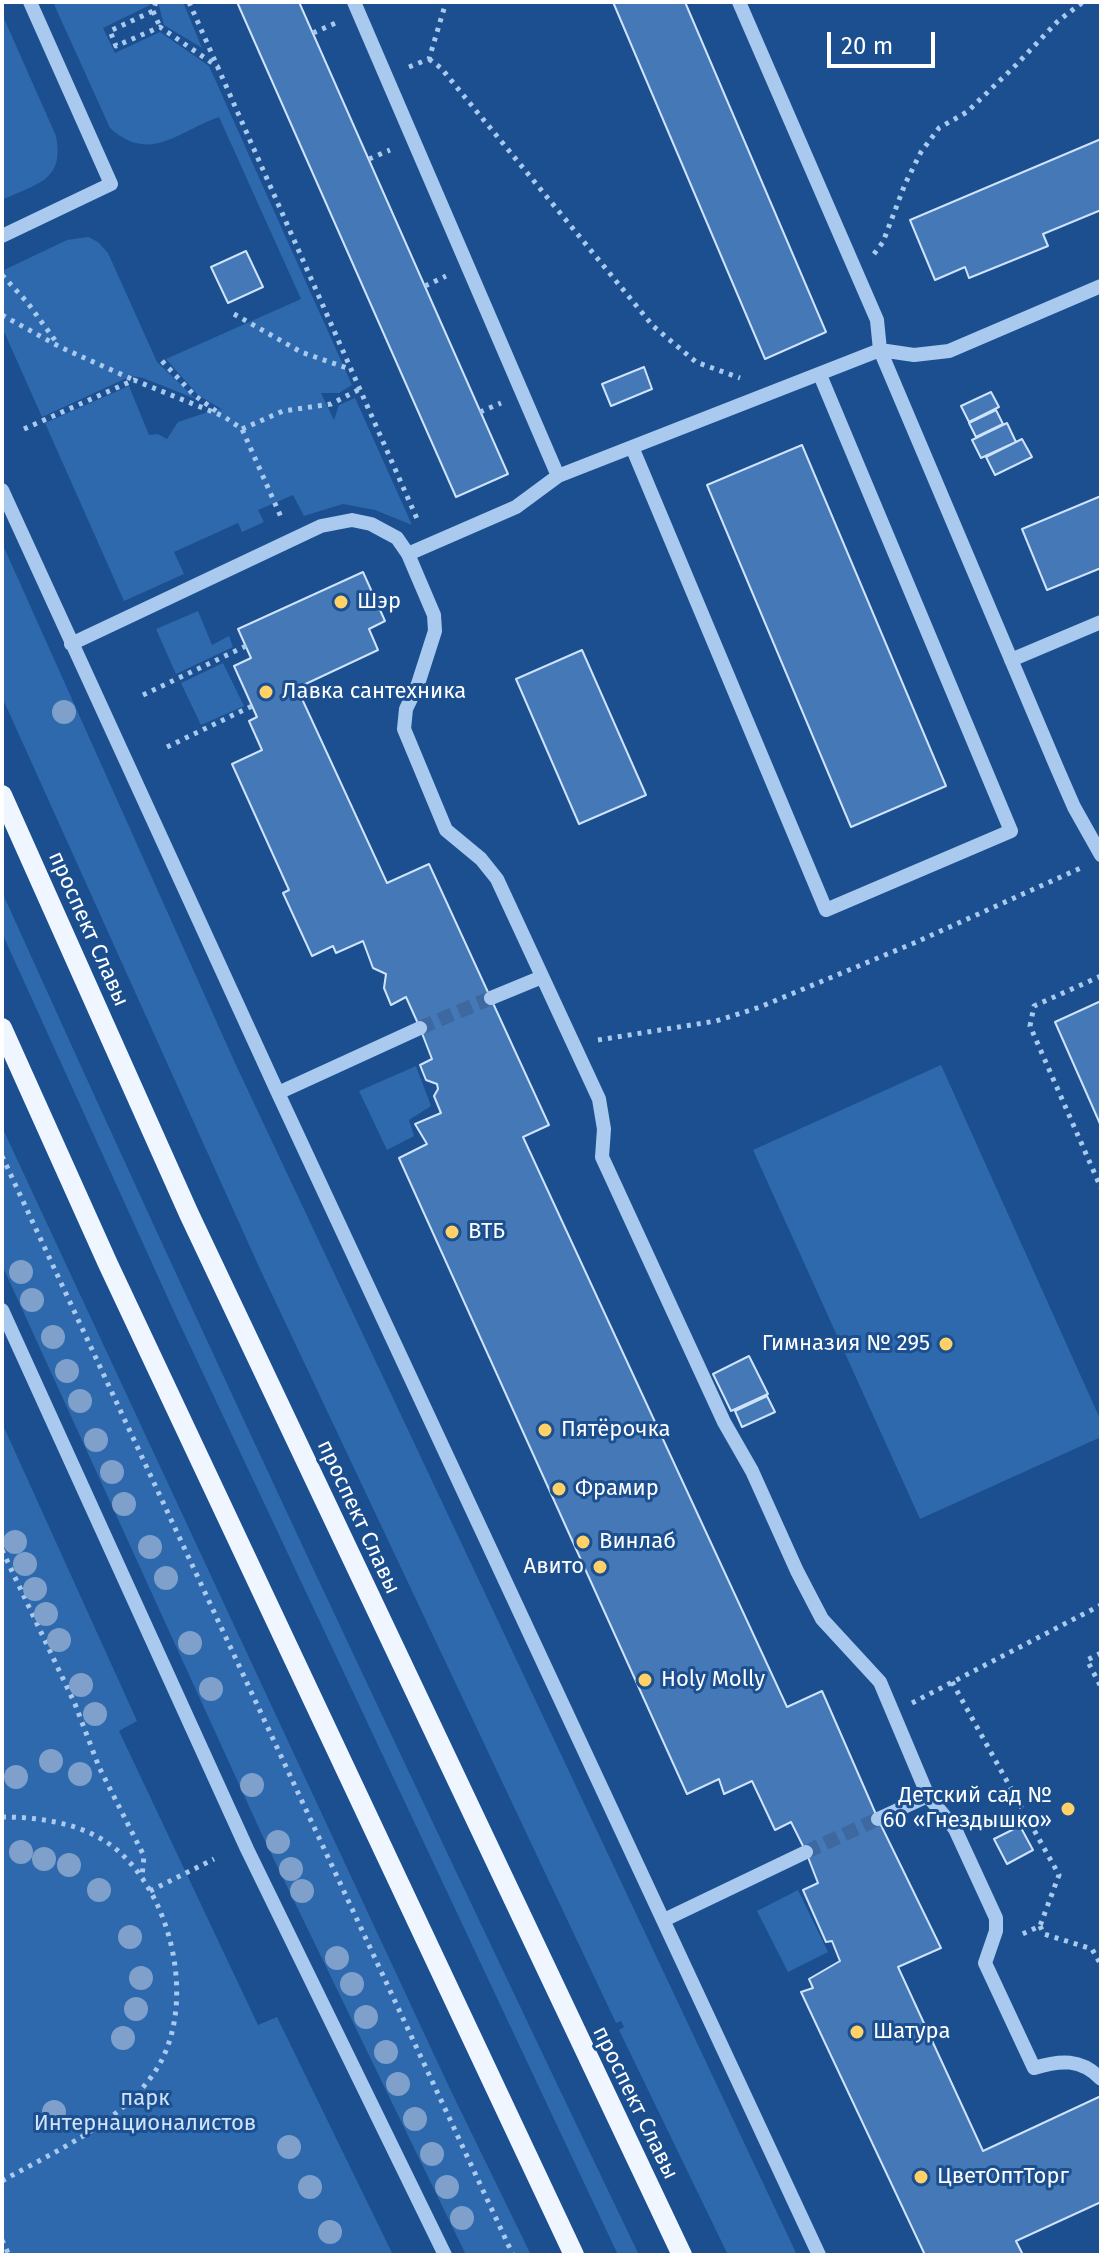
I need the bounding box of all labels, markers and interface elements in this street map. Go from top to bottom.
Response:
scale bar [831,16,939,66]
text: 20 m [841,32,893,60]
place label: Шэр [357,589,401,615]
marker: Шэр [332,593,350,611]
place label: Лавка сантехника [282,679,466,705]
marker: Лавка сантехника [257,683,275,701]
street label: проспект Славы [42,847,134,1011]
place label: ВТБ [468,1219,505,1245]
marker: ВТБ [443,1223,461,1241]
place label: Гимназия № 295 [762,1331,930,1357]
marker: Гимназия № 295 [937,1335,955,1353]
place label: Пятёрочка [561,1417,670,1443]
marker: Пятёрочка [536,1421,554,1439]
street label: проспект Славы [311,1436,405,1598]
place label: Фрамир [575,1476,659,1502]
marker: Фрамир [550,1480,568,1498]
place label: Винлаб [599,1529,676,1555]
marker: Винлаб [574,1533,592,1551]
place label: Авито [524,1554,584,1580]
marker: Авито [591,1558,609,1576]
place label: Holy Molly [661,1667,765,1693]
marker: Holy Molly [636,1671,654,1689]
place label: Детский сад № 60 «Гнездышко» [883,1783,1052,1834]
marker: Детский сад № 60 «Гнездышко» [1059,1800,1077,1818]
place label: Шатура [873,2019,950,2045]
street label: проспект Славы [587,2022,683,2184]
marker: Шатура [848,2023,866,2041]
park label: парк Интернационалистов [34,2086,256,2138]
place label: ЦветОптТорг [937,2164,1069,2190]
marker: ЦветОптТорг [912,2168,930,2186]

